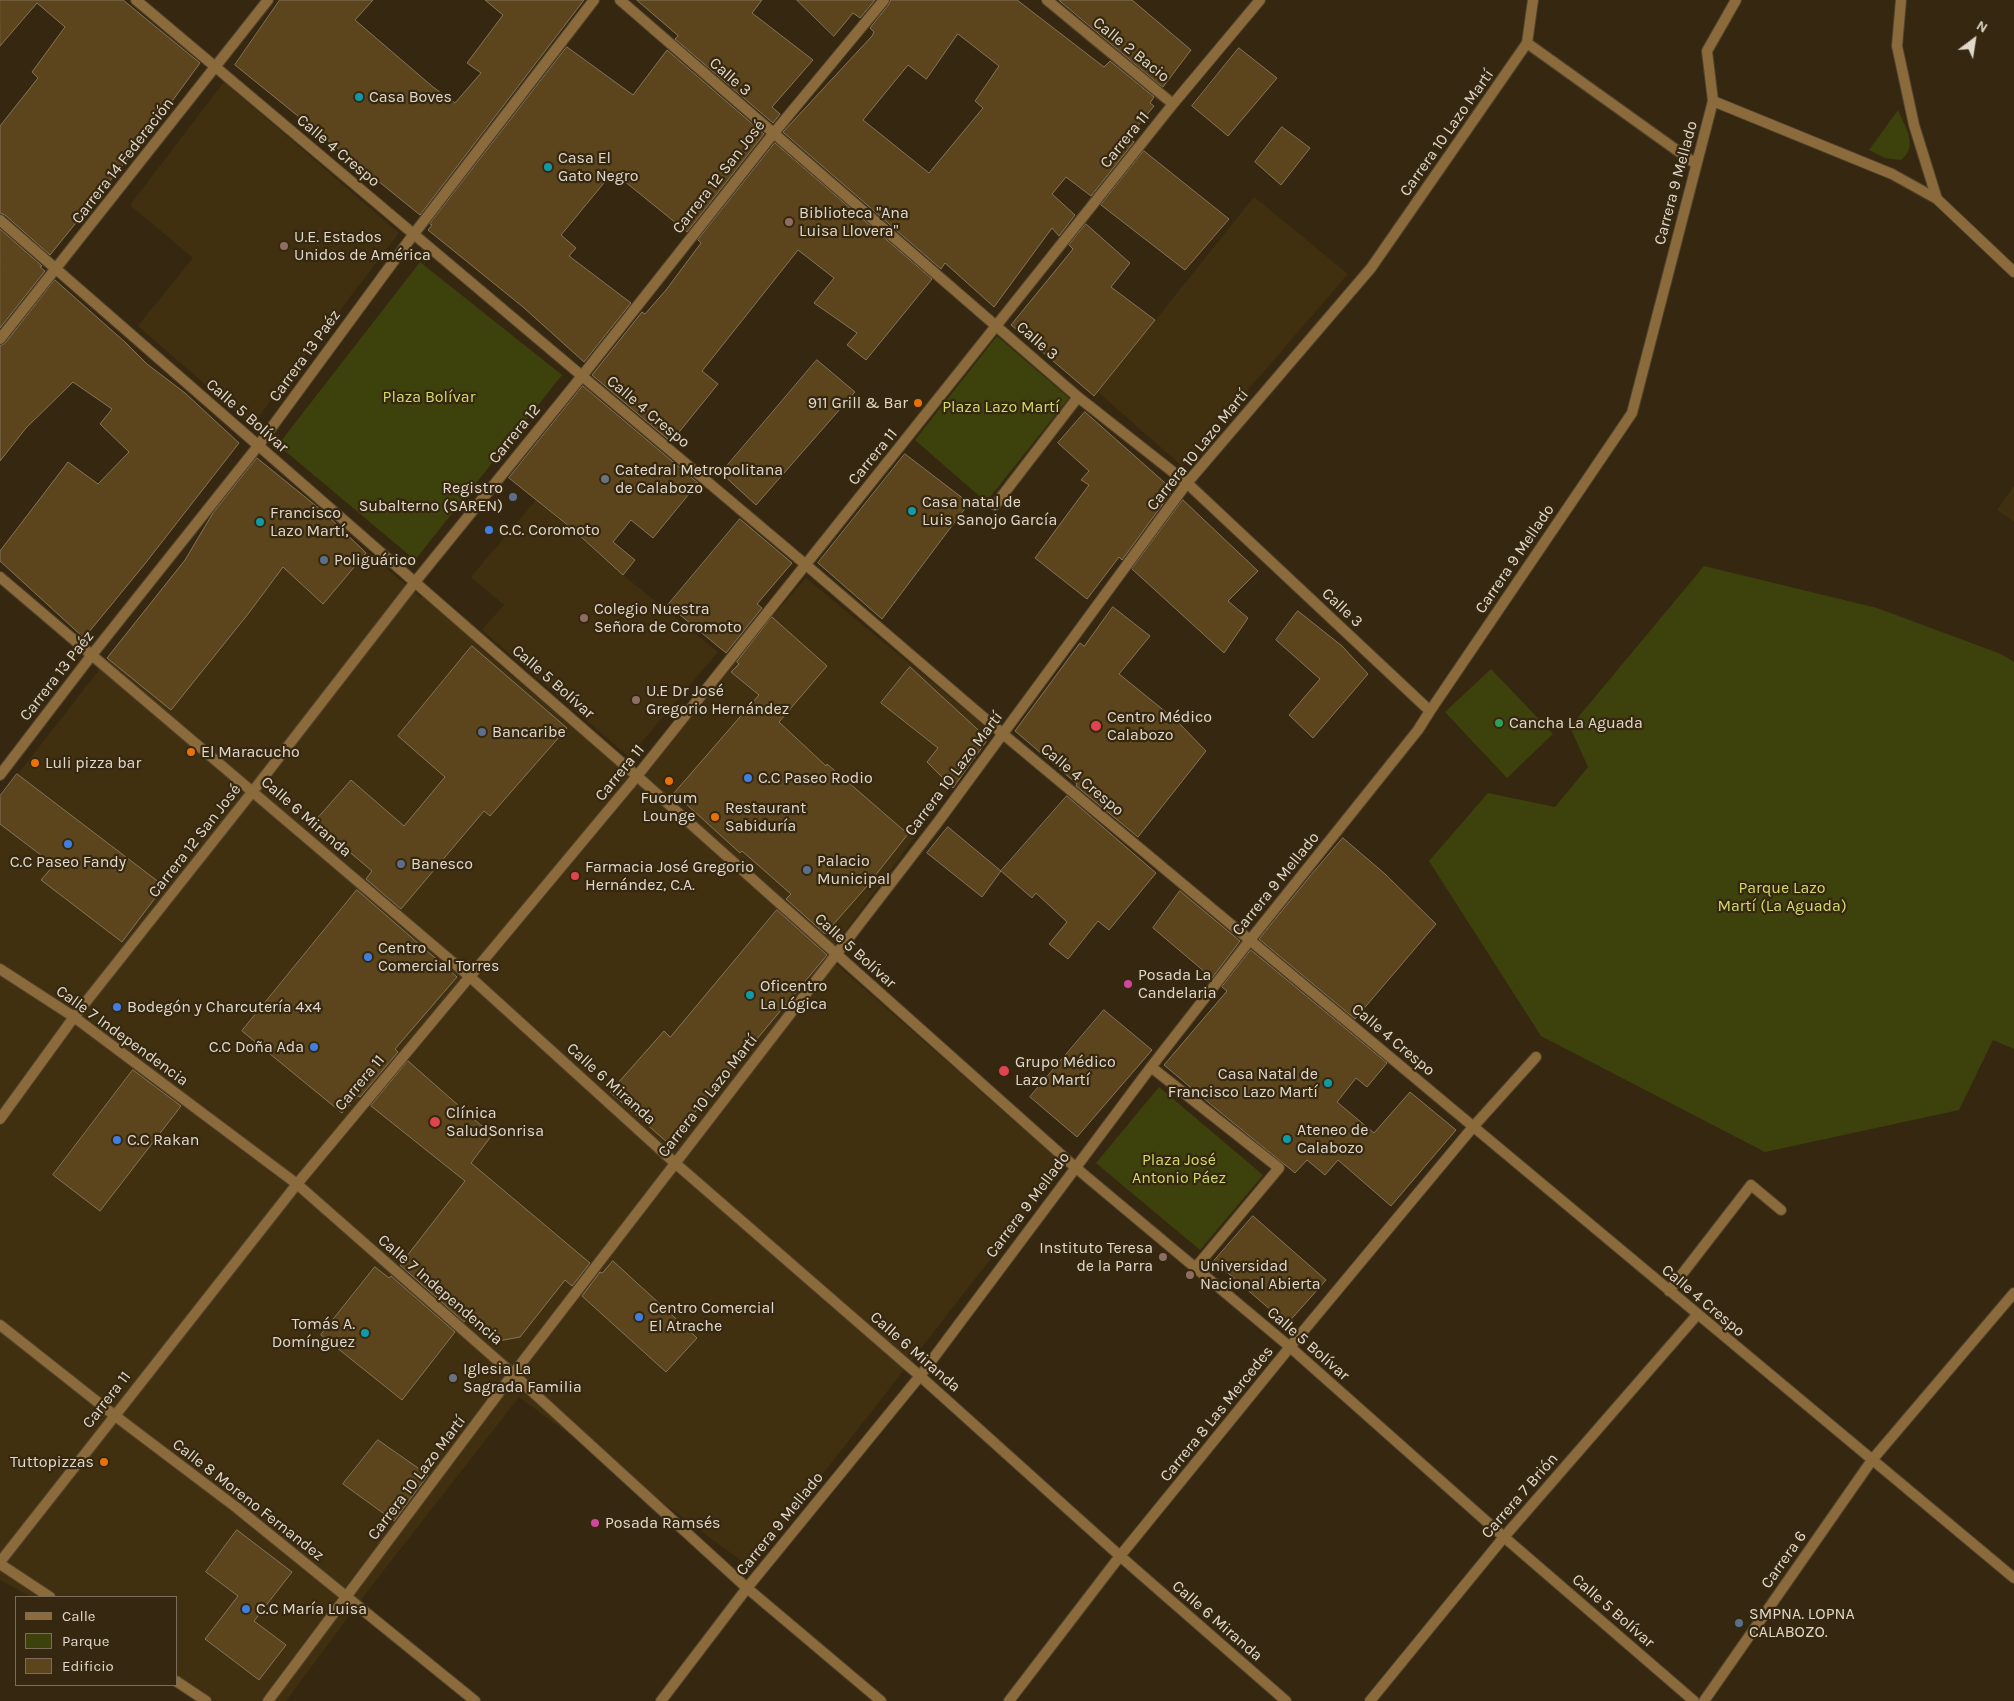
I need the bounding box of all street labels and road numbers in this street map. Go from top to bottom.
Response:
street label: Calle 2 Bacio [1089,13,1173,87]
street label: Calle 3 [705,54,755,100]
street label: Carrera 10 Lazo Martí [1396,66,1498,200]
street label: Carrera 14 Federación [68,94,178,228]
street label: Carrera 11 [1096,108,1154,172]
street label: Calle 4 Crespo [293,111,383,191]
street label: Carrera 12 San José [669,116,769,238]
street label: Carrera 9 Mellado [1650,119,1702,247]
street label: Carrera 13 Paéz [265,306,345,406]
street label: Calle 3 [1012,318,1062,364]
street label: Calle 4 Crespo [603,372,693,452]
street label: Calle 5 Bolívar [202,375,292,457]
street label: Carrera 10 Lazo Martí [1143,385,1253,515]
street label: Carrera 12 [485,400,545,468]
street label: Carrera 11 [844,425,902,489]
street label: Carrera 9 Mellado [1471,501,1559,617]
street label: Calle 3 [1318,584,1366,632]
street label: Carrera 13 Paéz [16,627,98,725]
street label: Calle 5 Bolívar [508,641,598,723]
street label: Carrera 10 Lazo Martí [901,708,1007,840]
street label: Calle 4 Crespo [1037,740,1127,820]
street label: Carrera 11 [591,741,649,805]
street label: Calle 6 Miranda [257,773,355,861]
street label: Carrera 12 San José [145,780,245,902]
street label: Carrera 9 Mellado [1228,828,1324,940]
street label: Calle 5 Bolívar [810,909,900,993]
street label: Calle 7 Independencia [52,981,192,1091]
street label: Calle 4 Crespo [1348,1000,1438,1080]
street label: Carrera 10 Lazo Martí [654,1031,762,1161]
street label: Calle 6 Miranda [562,1039,660,1129]
street label: Carrera 11 [331,1051,389,1115]
street label: Carrera 9 Mellado [982,1148,1074,1262]
street label: Calle 7 Independencia [374,1231,506,1349]
street label: Calle 4 Crespo [1658,1261,1748,1341]
street label: Calle 5 Bolívar [1263,1303,1353,1385]
street label: Calle 6 Miranda [866,1308,964,1396]
street label: Carrera 8 Las Mercedes [1156,1342,1278,1486]
street label: Carrera 11 [79,1368,135,1432]
street label: Carrera 10 Lazo Martí [364,1412,470,1544]
street label: Calle 8 Moreno Fernandez [168,1435,328,1565]
street label: Carrera 7 Brión [1478,1449,1562,1543]
street label: Carrera 9 Mellado [732,1468,828,1580]
street label: Carrera 6 [1757,1527,1811,1593]
street label: Calle 5 Bolívar [1568,1570,1658,1652]
street label: Calle 6 Miranda [1168,1577,1266,1665]

